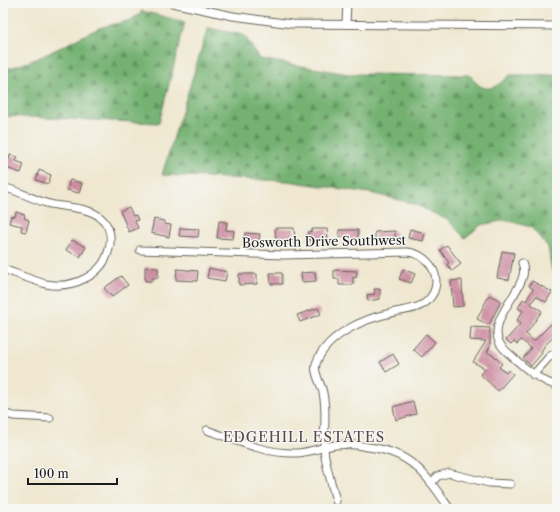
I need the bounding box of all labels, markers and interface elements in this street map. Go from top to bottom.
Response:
street label: Bosworth Drive Southwest [242,232,407,250]
district label: EDGEHILL ESTATES [223,428,385,446]
scale bar [28,460,117,486]
text: 100 m [34,466,69,481]

